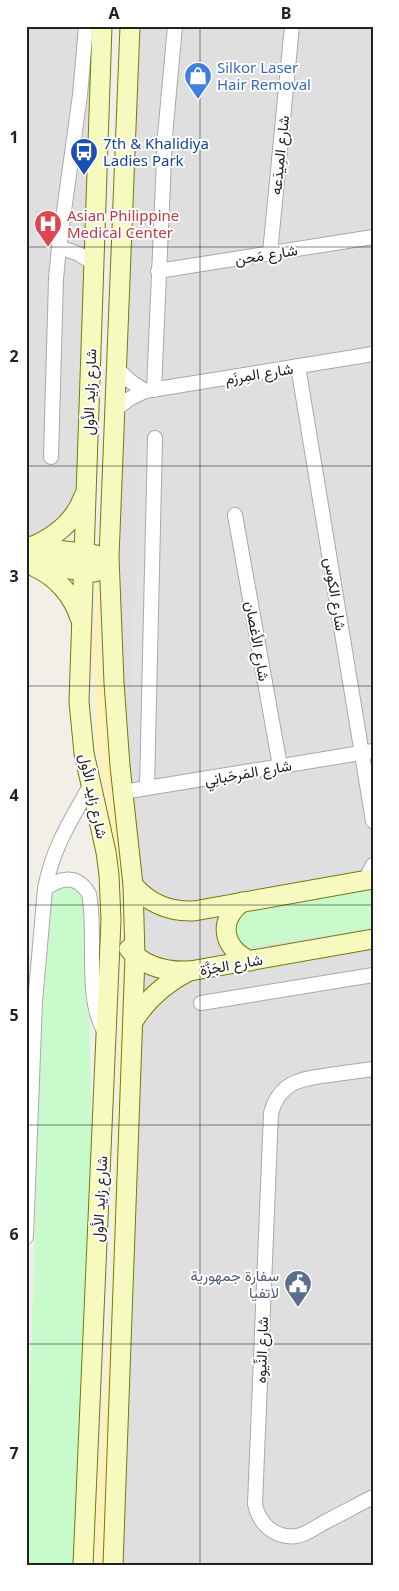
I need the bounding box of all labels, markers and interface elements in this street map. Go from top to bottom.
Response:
text: A [108,2,120,24]
text: B [281,2,291,24]
place label: Silkor Laser Hair Removal [217,57,311,94]
shop icon: Silkor Laser Hair Removal [183,61,213,100]
street label: شارع المِيدَعه [265,114,295,196]
text: 1 [9,126,19,148]
place label: 7th & Khalidiya Ladies Park [103,133,209,170]
bus stop icon: 7th & Khalidiya Ladies Park [69,137,99,176]
place label: Asian Philippine Medical Center [67,205,179,242]
hospital icon: Asian Philippine Medical Center [33,209,63,248]
street label: شارع مَحن [233,239,299,271]
text: 2 [9,345,19,367]
street label: شارع زايد الأول [77,348,103,436]
street label: شارع المِرزَم [223,358,295,390]
street label: شارع الكوس [318,556,352,633]
text: 3 [9,565,19,587]
street label: شارع الأغصان [239,599,275,683]
street label: شارع زايد الأول [73,752,113,841]
street label: شارع المَرحَبانِي [203,754,294,793]
text: 4 [9,784,19,806]
street label: شارع الجَزَّة [198,949,265,981]
text: 5 [9,1004,19,1026]
street label: شارع زايد الأول [87,1155,113,1243]
text: 6 [9,1223,19,1245]
place label: سفارة جمهورية لاتفيا [191,1265,279,1302]
public building icon: سفارة جمهورية لاتفيا [283,1269,313,1308]
street label: شارع النِّيوه [250,1316,274,1384]
text: 7 [9,1442,19,1464]

